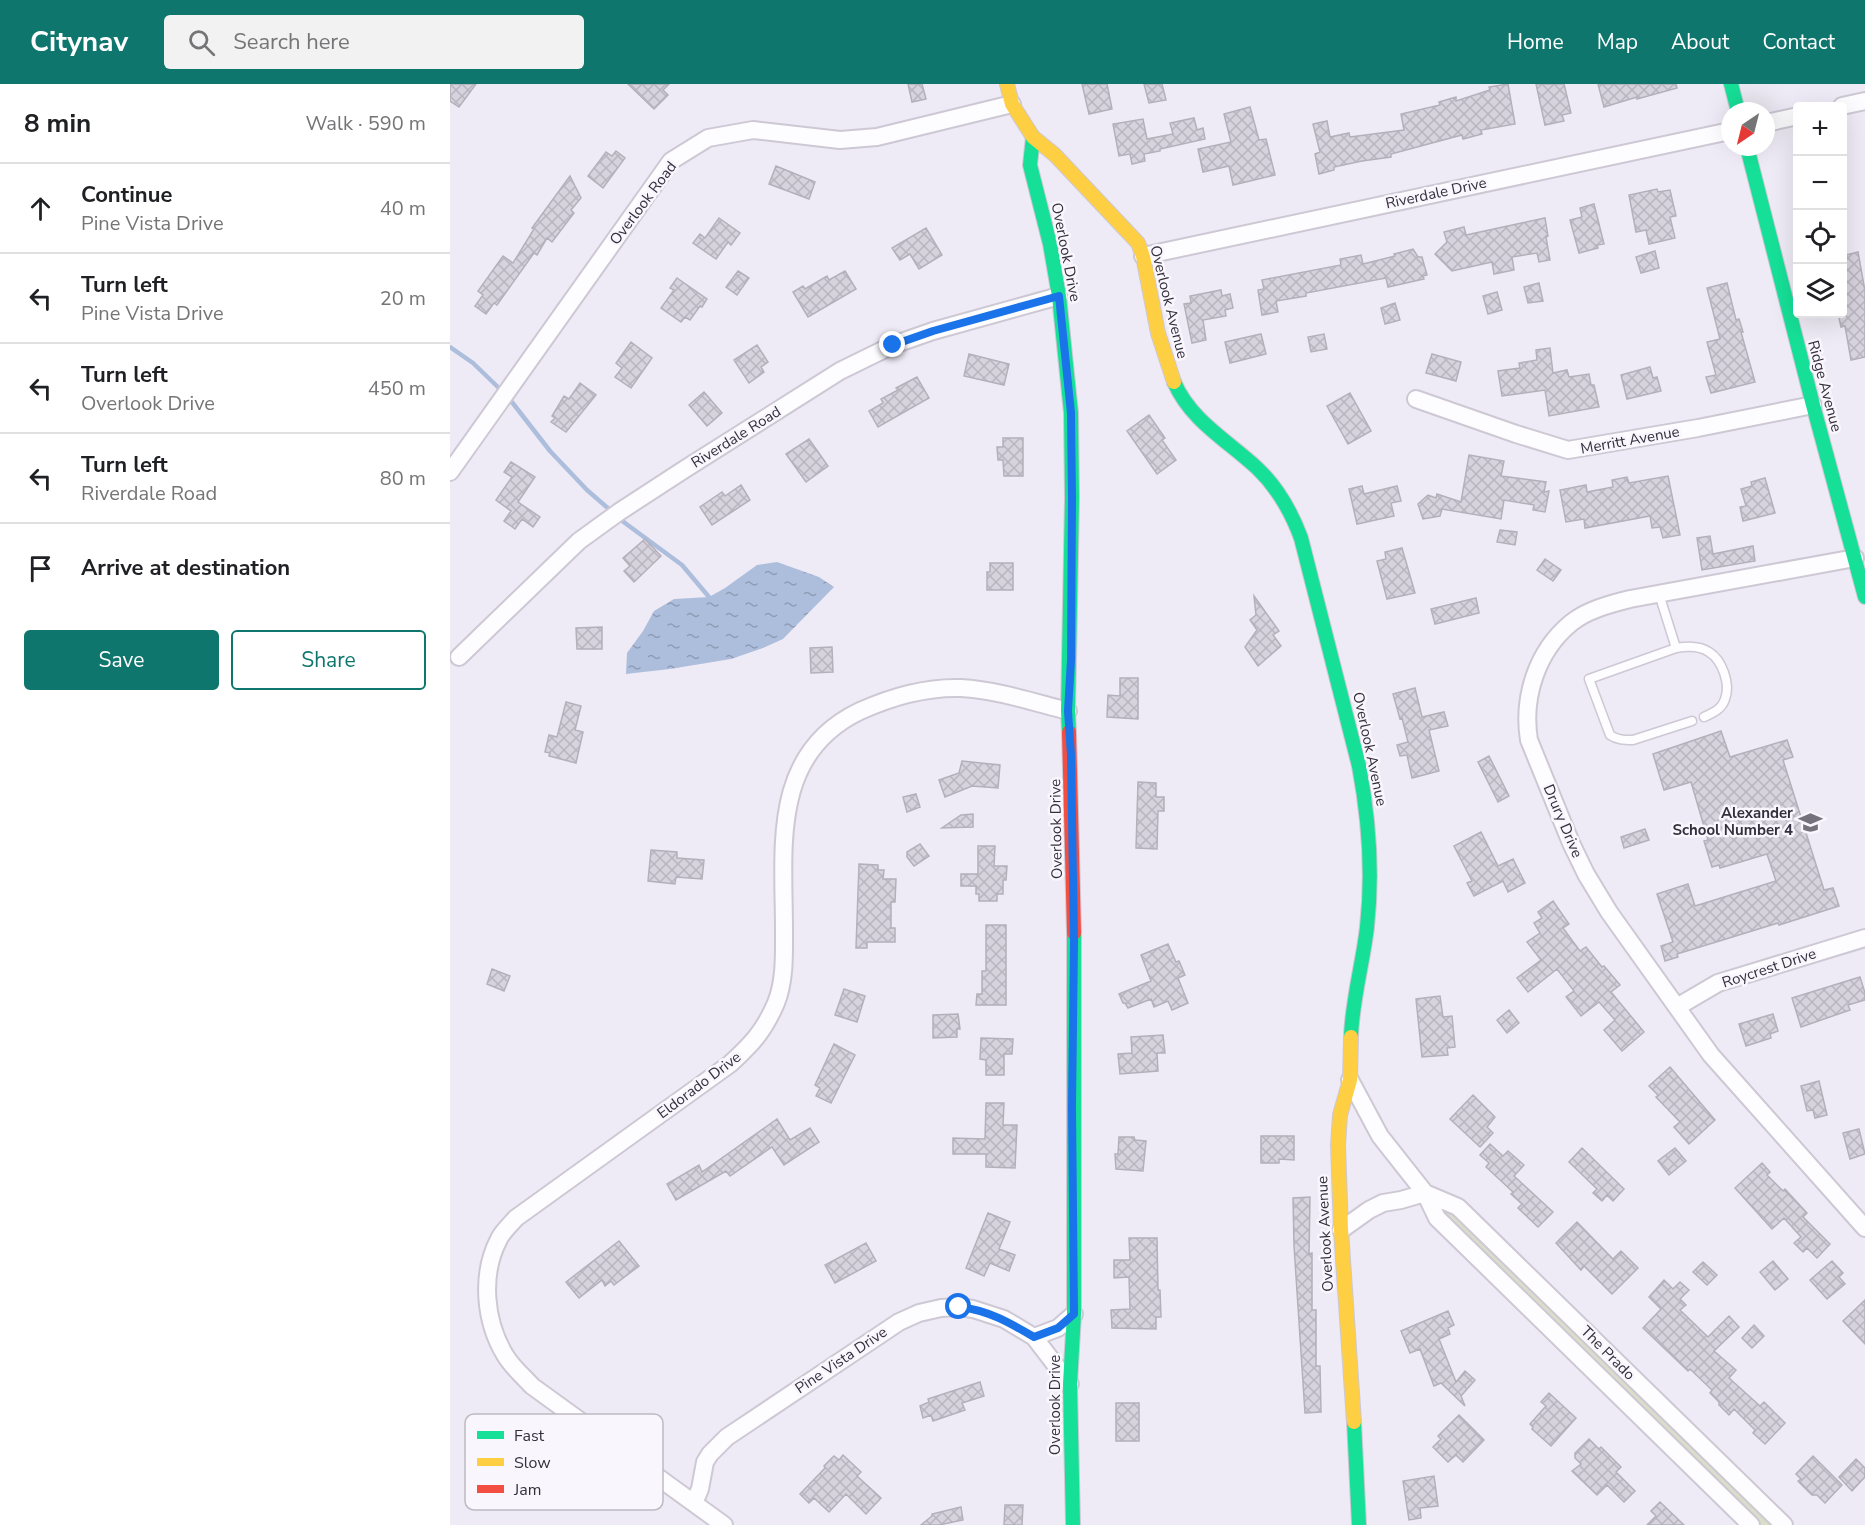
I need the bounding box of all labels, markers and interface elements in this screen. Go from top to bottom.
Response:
search box [164,15,584,69]
text: Citynav [30,23,128,61]
icon: search [185,26,218,59]
text: Search here [233,27,350,57]
text: Home [1507,28,1564,56]
text: Map [1597,28,1638,56]
text: About [1671,28,1729,56]
text: Contact [1762,28,1835,56]
north arrow [1721,102,1775,156]
map controls [1793,102,1847,318]
button: + [1793,102,1847,156]
text: 8 min [24,106,91,141]
text: Walk · 590 m [306,110,426,137]
button: − [1793,156,1847,210]
street label: Overlook Road [605,157,681,249]
street label: Riverdale Drive [1384,173,1488,213]
text: Continue [81,180,172,210]
icon: ahead [24,192,57,225]
text: 40 m [380,195,426,222]
street label: Overlook Drive [1047,201,1085,303]
text: Pine Vista Drive [81,210,224,237]
button: locate [1793,210,1847,264]
street label: Overlook Avenue [1145,243,1193,361]
button: layers [1793,264,1847,318]
text: Turn left [81,270,168,300]
icon: left [24,282,57,315]
text: 20 m [380,285,426,312]
text: Pine Vista Drive [81,300,224,327]
route end [879,331,905,357]
street label: Ridge Avenue [1803,338,1847,434]
text: Turn left [81,360,168,390]
icon: left [24,372,57,405]
text: 450 m [368,375,426,402]
text: Overlook Drive [81,390,215,417]
street label: Riverdale Road [687,401,785,473]
street label: Merritt Avenue [1579,421,1681,459]
text: Turn left [81,450,168,480]
icon: left [24,462,57,495]
text: 80 m [380,465,426,492]
text: Riverdale Road [81,480,217,507]
icon: arrive [24,552,57,585]
text: Arrive at destination [81,553,290,583]
button: Save [24,630,219,690]
button: Share [231,630,426,690]
street label: Overlook Avenue [1348,690,1392,808]
street label: Overlook Drive [1045,779,1067,879]
street label: Drury Drive [1539,781,1587,861]
place label: Alexander School Number 4 [1672,803,1793,840]
school or university icon: Alexander School Number 4 [1798,809,1824,835]
street label: Roycrest Drive [1719,943,1819,993]
street label: Eldorado Drive [653,1047,745,1123]
street label: Overlook Avenue [1312,1176,1338,1292]
route start [945,1293,971,1319]
street label: Pine Vista Drive [791,1322,891,1398]
street label: The Prado [1577,1322,1639,1384]
street label: Overlook Drive [1045,1355,1065,1455]
legend [465,1414,663,1510]
text: Fast [514,1425,545,1447]
text: Slow [514,1452,551,1474]
text: Jam [513,1479,541,1501]

